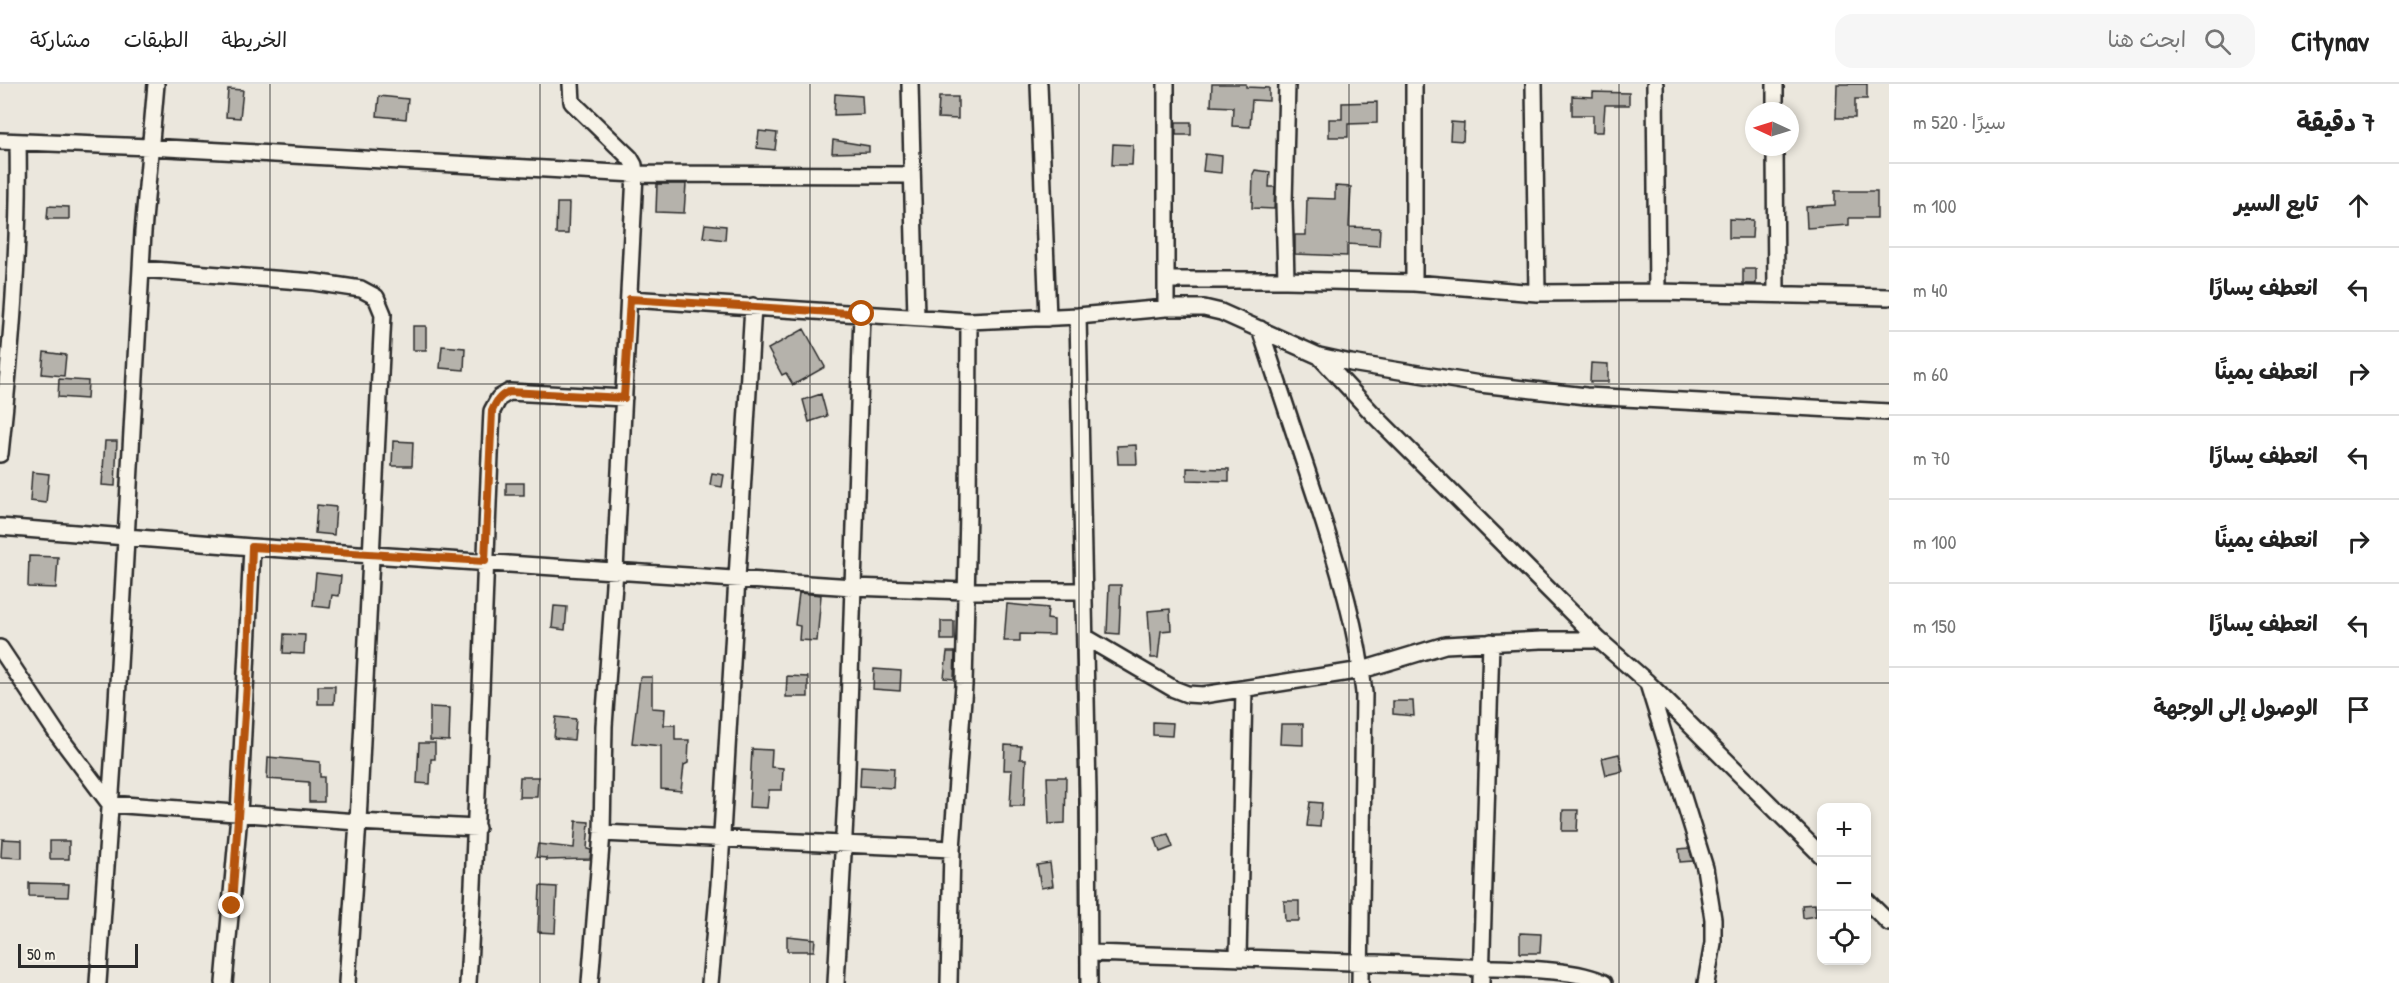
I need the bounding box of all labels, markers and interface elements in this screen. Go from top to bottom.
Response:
search box [1835,14,2255,68]
text: Citynav [2291,22,2369,60]
text: ابحث هنا [2107,24,2186,54]
text: مشاركة [30,25,91,54]
text: الطبقات [124,25,189,54]
text: الخريطة [222,25,287,54]
icon: search [2201,25,2234,58]
north arrow [1745,102,1799,156]
text: 7 دقيقة [2296,104,2375,139]
text: سيرًا · 520 m [1913,108,2006,135]
text: تابع السير [2235,188,2318,218]
icon: ahead [2342,189,2375,222]
text: 100 m [1913,192,1956,219]
text: انعطف يسارًا [2209,272,2318,302]
icon: left [2342,273,2375,306]
text: 40 m [1913,276,1948,303]
route start [848,300,874,326]
text: انعطف يمينًا [2215,356,2318,386]
icon: right [2342,357,2375,390]
text: 60 m [1913,360,1948,387]
text: انعطف يسارًا [2209,440,2318,470]
icon: left [2342,441,2375,474]
text: 70 m [1913,444,1950,471]
text: انعطف يمينًا [2215,524,2318,554]
icon: right [2342,525,2375,558]
text: 100 m [1913,528,1956,555]
text: انعطف يسارًا [2209,608,2318,638]
icon: left [2342,609,2375,642]
text: 150 m [1913,612,1956,639]
text: الوصول إلى الوجهة [2153,692,2318,722]
icon: arrive [2342,693,2375,726]
map controls [1817,803,1871,965]
button: + [1817,803,1871,857]
button: − [1817,857,1871,911]
route end [218,892,244,918]
button: locate [1817,911,1871,965]
scale bar [18,941,138,968]
text: 50 m [27,943,56,965]

